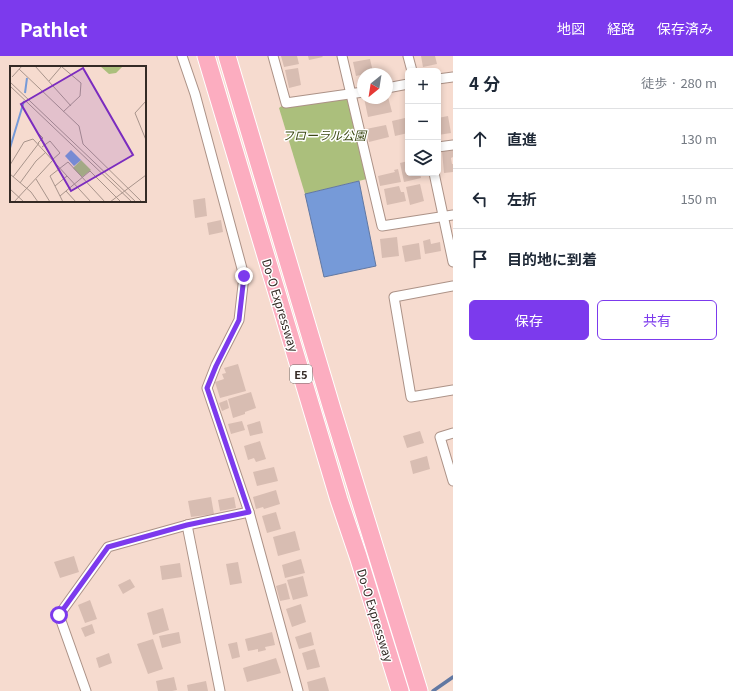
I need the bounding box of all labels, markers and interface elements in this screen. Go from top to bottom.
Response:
text: Pathlet [20,15,87,42]
text: 地図 [557,18,585,38]
text: 経路 [607,18,635,38]
text: 保存済み [657,18,713,38]
inset map [10,66,146,202]
north arrow [357,68,393,104]
map controls [405,68,441,176]
button: + [405,68,441,104]
text: 4 分 [469,70,500,95]
text: 徒歩 · 280 m [641,73,717,92]
button: − [405,104,441,140]
park label: フローラル公園 [282,126,368,143]
icon: ahead [469,128,491,150]
text: 直進 [507,128,537,149]
text: 130 m [680,129,717,148]
button: layers [405,140,441,176]
icon: left [469,188,491,210]
text: 左折 [507,188,537,209]
text: 150 m [680,189,717,208]
icon: arrive [469,248,491,270]
text: 目的地に到着 [507,248,597,269]
street label: Do-O Expressway [259,257,303,354]
route end [235,267,253,285]
button: 保存 [469,300,589,340]
button: 共有 [597,300,717,340]
road number: E5 [290,365,312,383]
street label: Do-O Expressway [354,567,398,664]
route start [50,606,68,624]

